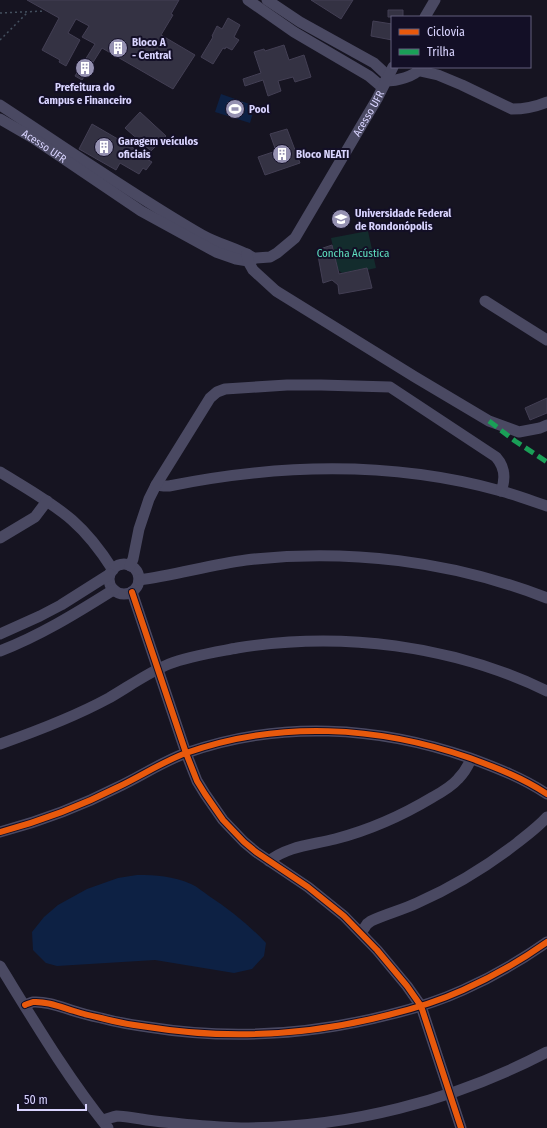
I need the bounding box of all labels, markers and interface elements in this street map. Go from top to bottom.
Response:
legend [391,16,531,68]
text: Ciclovia [427,25,465,39]
place label: Bloco A - Central [132,36,172,62]
building icon: Bloco A - Central [107,37,129,59]
text: Trilha [427,45,455,59]
building icon: Prefeitura do Campus e Financeiro [74,57,96,79]
place label: Prefeitura do Campus e Financeiro [38,81,132,107]
street label: Acesso UFR [350,89,387,139]
sports icon: Pool [224,98,246,120]
place label: Pool [249,103,270,116]
street label: Acesso UFR [20,127,69,166]
place label: Garagem veículos oficiais [118,135,198,161]
building icon: Garagem veículos oficiais [93,136,115,158]
building icon: Bloco NEATI [271,143,293,165]
place label: Bloco NEATI [296,148,349,161]
place label: Universidade Federal de Rondonópolis [355,207,452,233]
school or university icon: Universidade Federal de Rondonópolis [330,208,352,230]
park label: Concha Acústica [317,247,389,260]
scale bar [18,1086,86,1112]
text: 50 m [24,1093,48,1107]

